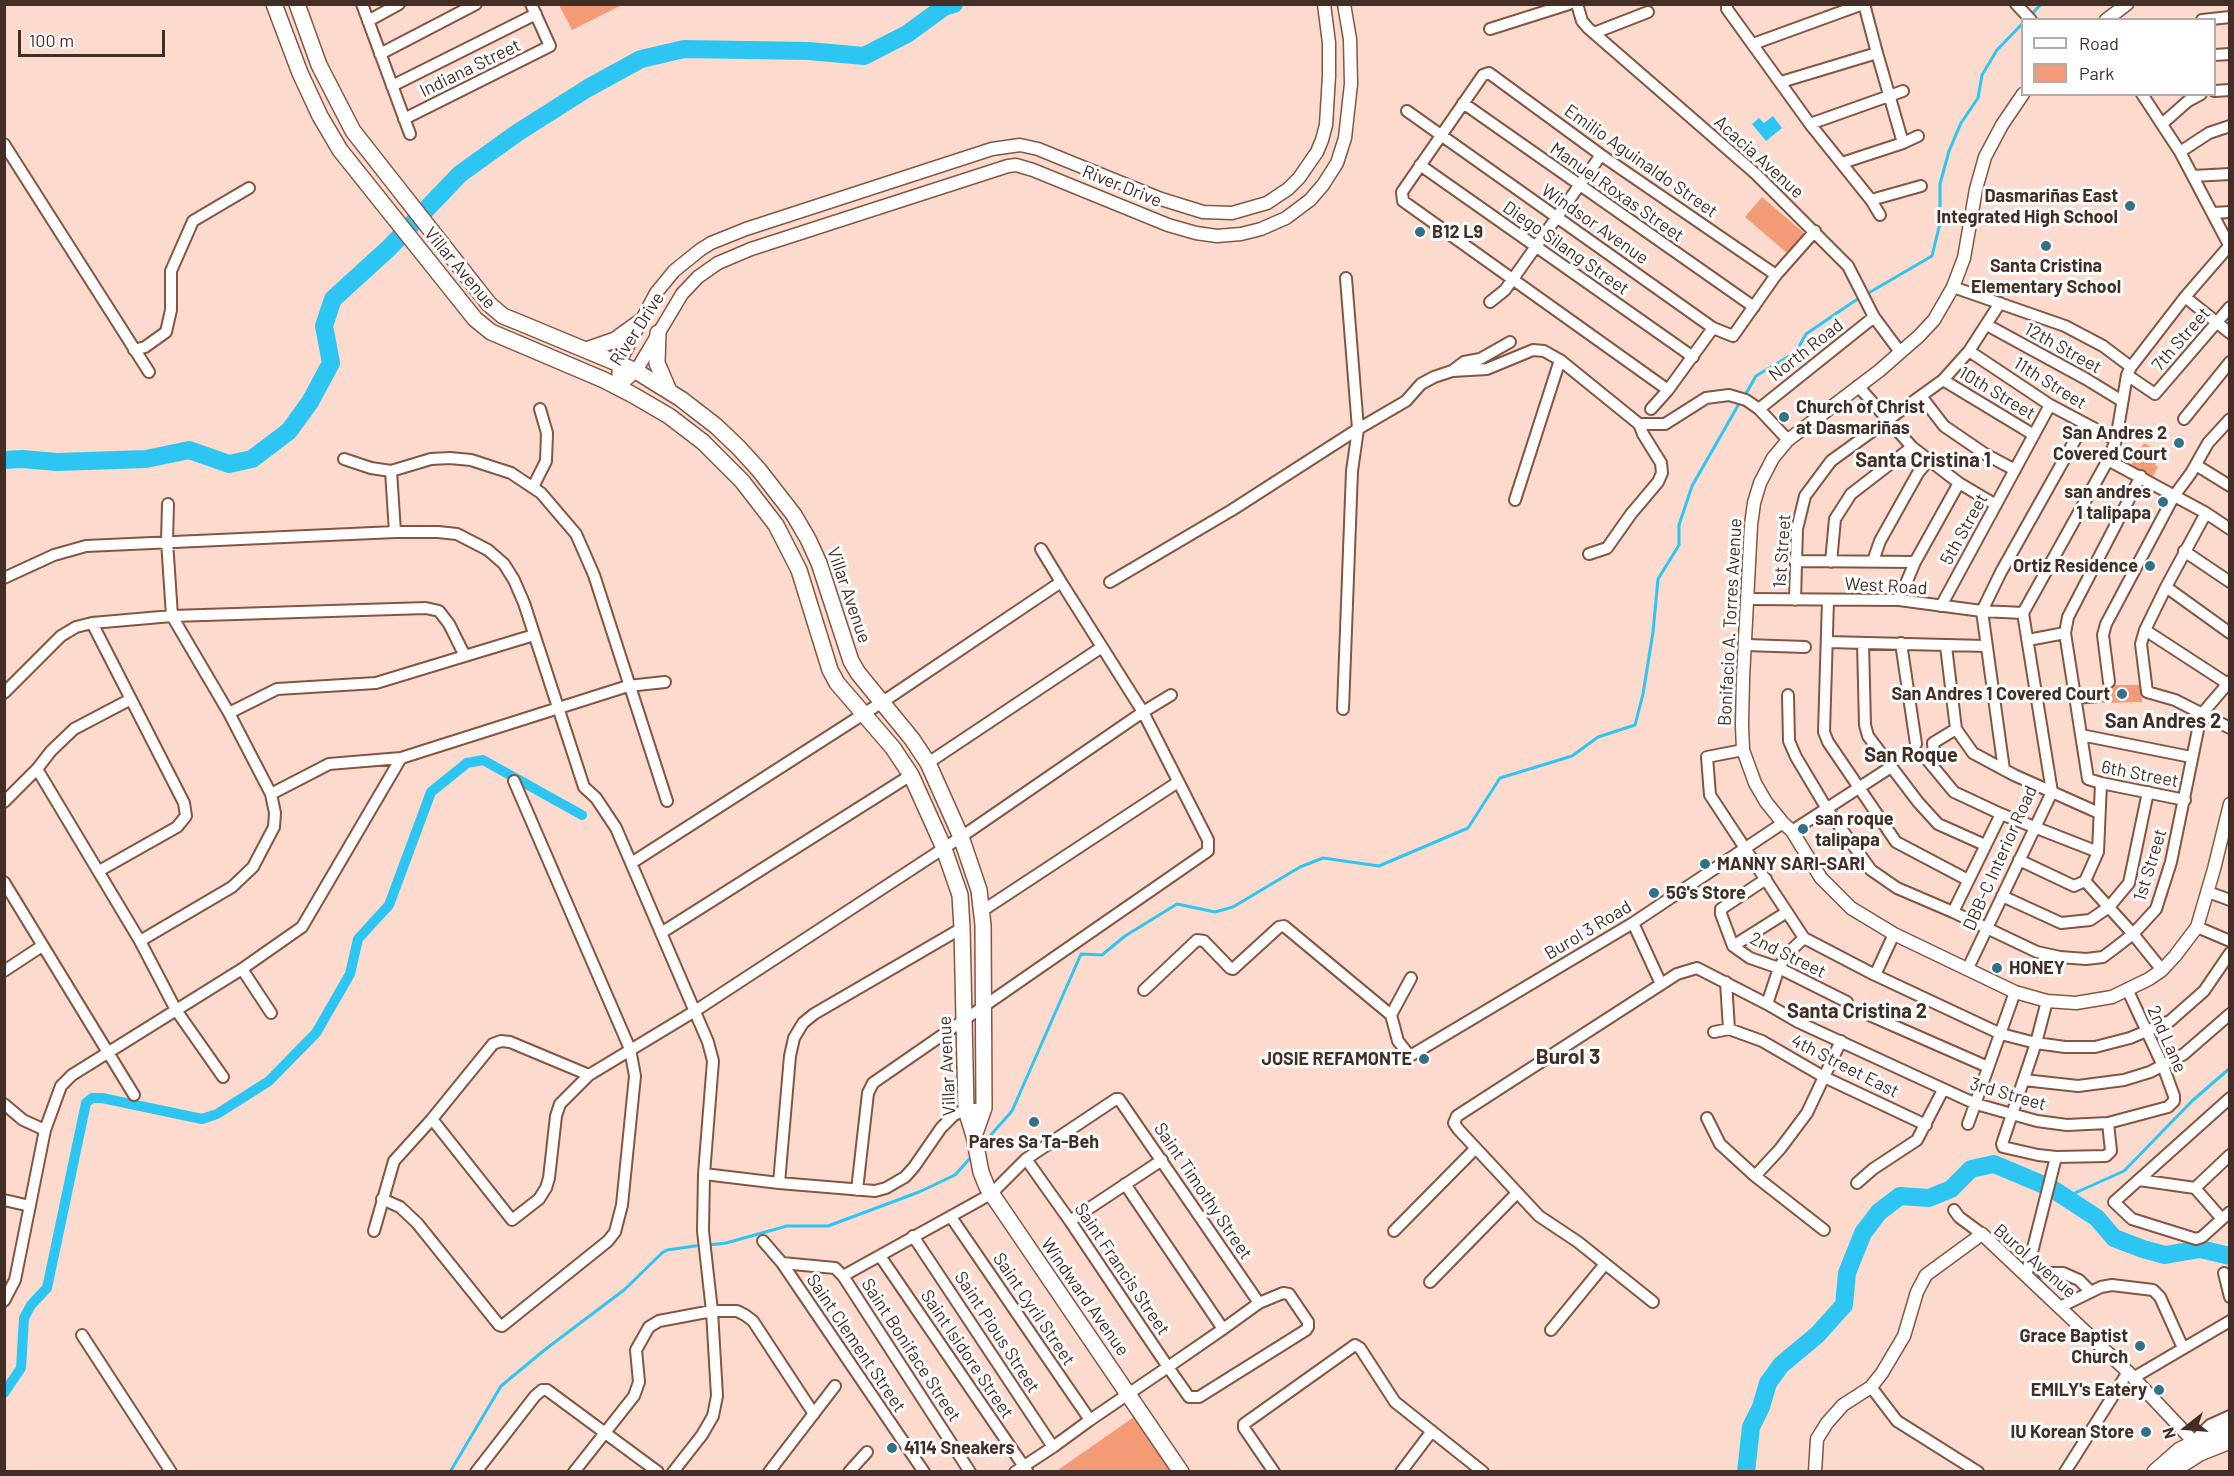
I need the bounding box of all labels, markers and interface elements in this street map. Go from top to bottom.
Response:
scale bar [21,18,168,56]
legend [2021,18,2216,96]
text: 100 m [29,29,74,51]
text: Road [2079,32,2119,54]
street label: Indiana Street [416,34,524,102]
text: Park [2079,62,2114,84]
street label: Emilio Aguinaldo Street [1560,100,1722,222]
street label: Acacia Avenue [1710,111,1808,203]
street label: Manuel Roxas Street [1546,138,1688,246]
street label: River Drive [1079,160,1165,212]
street label: Windsor Avenue [1537,179,1653,269]
place label: Dasmariñas East Integrated High School [1936,185,2118,228]
street label: Diego Silang Street [1499,196,1633,300]
marker: Dasmariñas East Integrated High School [2123,199,2137,213]
place label: B12 L9 [1432,221,1483,243]
street label: Villar Avenue [420,223,500,313]
marker: B12 L9 [1413,225,1427,239]
marker: Santa Cristina Elementary School [2039,239,2053,253]
place label: Santa Cristina Elementary School [1971,255,2121,298]
street label: River Drive [605,288,669,370]
street label: 7th Street [2147,303,2215,375]
street label: North Road [1765,314,1847,386]
street label: 12th Street [2021,318,2105,378]
street label: 11th Street [2010,352,2090,414]
street label: 10th Street [1955,362,2039,424]
place label: Church of Christ at Dasmariñas [1796,396,1925,438]
marker: Church of Christ at Dasmariñas [1777,410,1791,424]
place label: San Andres 2 Covered Court [2053,422,2167,464]
marker: San Andres 2 Covered Court [2172,436,2186,450]
district label: Santa Cristina 1 [1855,448,1991,472]
place label: san andres 1 talipapa [2064,481,2151,524]
street label: 5th Street [1936,490,1992,568]
marker: san andres 1 talipapa [2156,495,2170,509]
street label: 1st Street [1769,513,1795,589]
street label: Bonifacio A. Torres Avenue [1714,517,1746,727]
street label: Villar Avenue [823,544,875,646]
place label: Ortiz Residence [2013,555,2138,577]
marker: Ortiz Residence [2143,559,2157,573]
street label: West Road [1844,573,1928,599]
place label: San Andres 1 Covered Court [1891,683,2110,705]
marker: San Andres 1 Covered Court [2115,687,2129,701]
district label: San Andres 2 [2105,709,2221,733]
district label: San Roque [1864,743,1958,767]
street label: 6th Street [2100,756,2180,792]
street label: DBB-C Interior Road [1958,782,2042,934]
place label: san roque talipapa [1815,808,1894,850]
marker: san roque talipapa [1796,822,1810,836]
street label: 1st Street [2129,826,2171,904]
place label: MANNY SARI-SARI [1717,853,1865,875]
marker: MANNY SARI-SARI [1698,857,1712,871]
place label: 5G's Store [1666,882,1746,904]
marker: 5G's Store [1647,886,1661,900]
street label: Burol 3 Road [1541,896,1635,964]
street label: 2nd Street [1747,927,1829,983]
place label: HONEY [2009,957,2065,979]
marker: HONEY [1990,961,2004,975]
district label: Santa Cristina 2 [1787,999,1927,1023]
street label: 2nd Lane [2143,1002,2191,1076]
street label: Villar Avenue [934,1015,960,1117]
street label: 4th Street East [1788,1030,1902,1102]
district label: Burol 3 [1536,1044,1600,1070]
place label: JOSIE REFAMONTE [1262,1048,1412,1070]
marker: JOSIE REFAMONTE [1417,1052,1431,1066]
street label: 3rd Street [1967,1073,2049,1115]
marker: Pares Sa Ta-Beh [1027,1115,1041,1129]
street label: Saint Timothy Street [1149,1119,1257,1263]
place label: Pares Sa Ta-Beh [969,1131,1099,1153]
street label: Saint Francis Street [1070,1199,1174,1339]
street label: Burol Avenue [1989,1219,2081,1303]
street label: Windward Avenue [1036,1234,1134,1360]
street label: Saint Cyril Street [988,1249,1080,1369]
street label: Saint Pious Street [950,1267,1044,1397]
street label: Saint Clement Street [802,1270,910,1416]
street label: Saint Boniface Street [857,1274,965,1426]
street label: Saint Isidore Street [916,1286,1018,1422]
place label: Grace Baptist Church [2020,1325,2128,1368]
marker: Grace Baptist Church [2133,1339,2147,1353]
place label: EMILY's Eatery [2031,1379,2147,1401]
marker: EMILY's Eatery [2152,1383,2166,1397]
north arrow [2156,1398,2216,1458]
place label: IU Korean Store [2010,1421,2134,1443]
marker: IU Korean Store [2139,1425,2153,1439]
text: N [2158,1426,2179,1441]
place label: 4114 Sneakers [904,1437,1015,1459]
marker: 4114 Sneakers [885,1441,899,1455]

